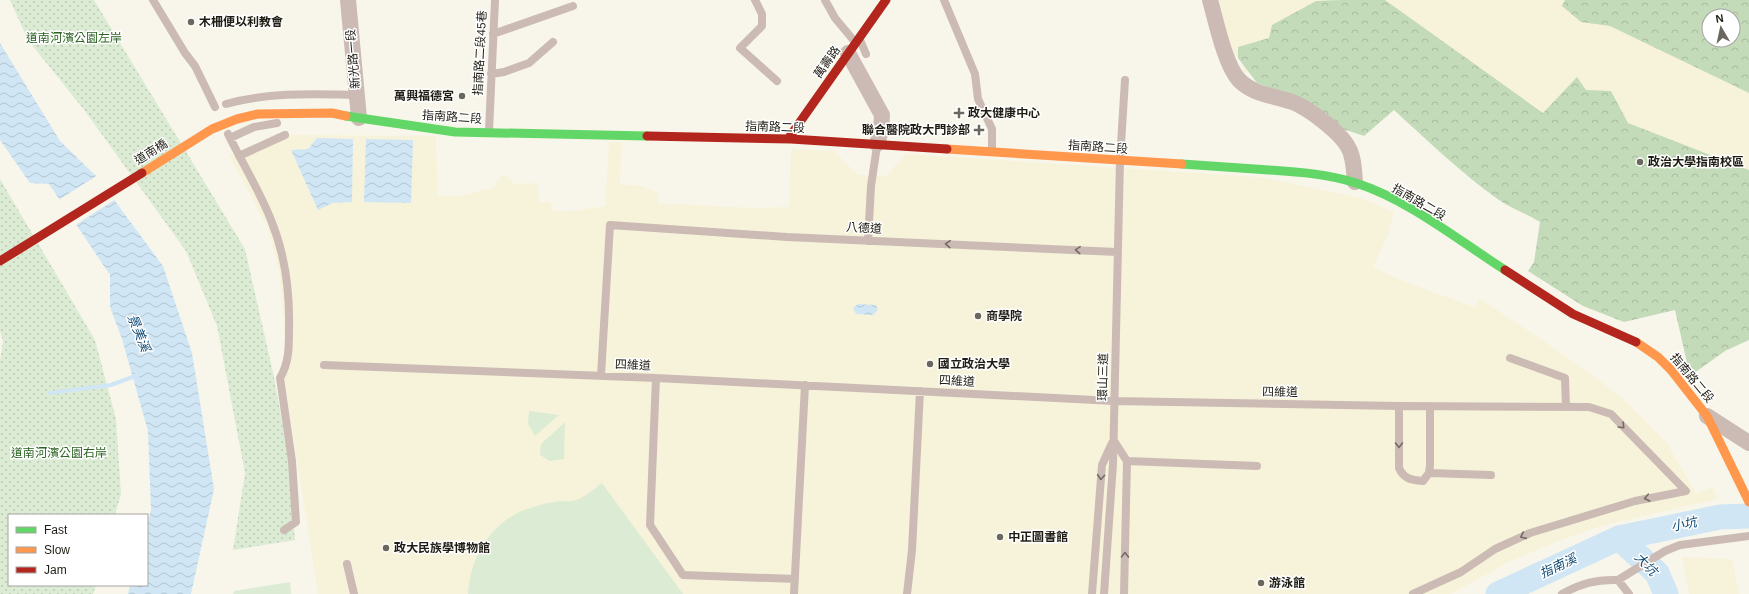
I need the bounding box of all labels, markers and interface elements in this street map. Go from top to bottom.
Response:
north arrow [1701,8,1741,48]
street label: 指南路二段45巷 [471,10,489,96]
text: N [1715,12,1724,25]
place label: 木柵便以利教會 [199,15,283,29]
marker: 木柵便以利教會 [186,17,196,27]
street label: 新光路一段 [343,28,363,90]
park label: 道南河濱公園左岸 [26,31,122,45]
street label: 萬壽路 [811,43,843,81]
place label: 萬興福德宮 [394,89,454,103]
marker: 萬興福德宮 [457,91,467,101]
place label: 政大健康中心 [968,106,1040,120]
marker: 政大健康中心 [953,107,965,119]
street label: 指南路二段 [422,108,482,126]
street label: 指南路二段 [745,119,805,135]
place label: 聯合醫院政大門診部 [862,123,970,137]
marker: 聯合醫院政大門診部 [973,124,985,136]
street label: 道南橋 [132,137,170,167]
street label: 指南路二段 [1068,138,1128,156]
place label: 政治大學指南校區 [1648,155,1744,169]
marker: 政治大學指南校區 [1635,157,1645,167]
street label: 指南路二段 [1390,181,1448,223]
street label: 八德道 [846,220,882,236]
one-way arrow [945,240,951,248]
one-way arrow [1075,246,1081,254]
place label: 商學院 [986,309,1022,323]
marker: 商學院 [973,311,983,321]
water label: 景美溪 [125,312,154,356]
street label: 指南路二段 [1667,351,1717,405]
street label: 環山三道 [1096,353,1110,401]
street label: 四維道 [615,357,651,373]
place label: 國立政治大學 [938,357,1010,371]
marker: 國立政治大學 [925,359,935,369]
street label: 四維道 [939,373,975,389]
street label: 四維道 [1262,385,1298,399]
one-way arrow [1617,421,1625,429]
one-way arrow [1395,442,1403,448]
park label: 道南河濱公園右岸 [11,446,107,460]
one-way arrow [1097,474,1106,480]
one-way arrow [1644,494,1650,502]
legend [8,514,148,586]
water label: 小坑 [1670,514,1700,534]
text: Fast [44,523,68,537]
place label: 中正圖書館 [1008,530,1068,544]
one-way arrow [1520,531,1527,539]
marker: 中正圖書館 [995,532,1005,542]
place label: 政大民族學博物館 [394,541,490,555]
text: Slow [44,543,70,557]
marker: 政大民族學博物館 [381,543,391,553]
water label: 大坑 [1632,549,1662,580]
water label: 指南溪 [1537,550,1581,581]
one-way arrow [1120,552,1129,558]
text: Jam [44,563,67,577]
place label: 游泳館 [1269,576,1305,590]
marker: 游泳館 [1256,578,1266,588]

